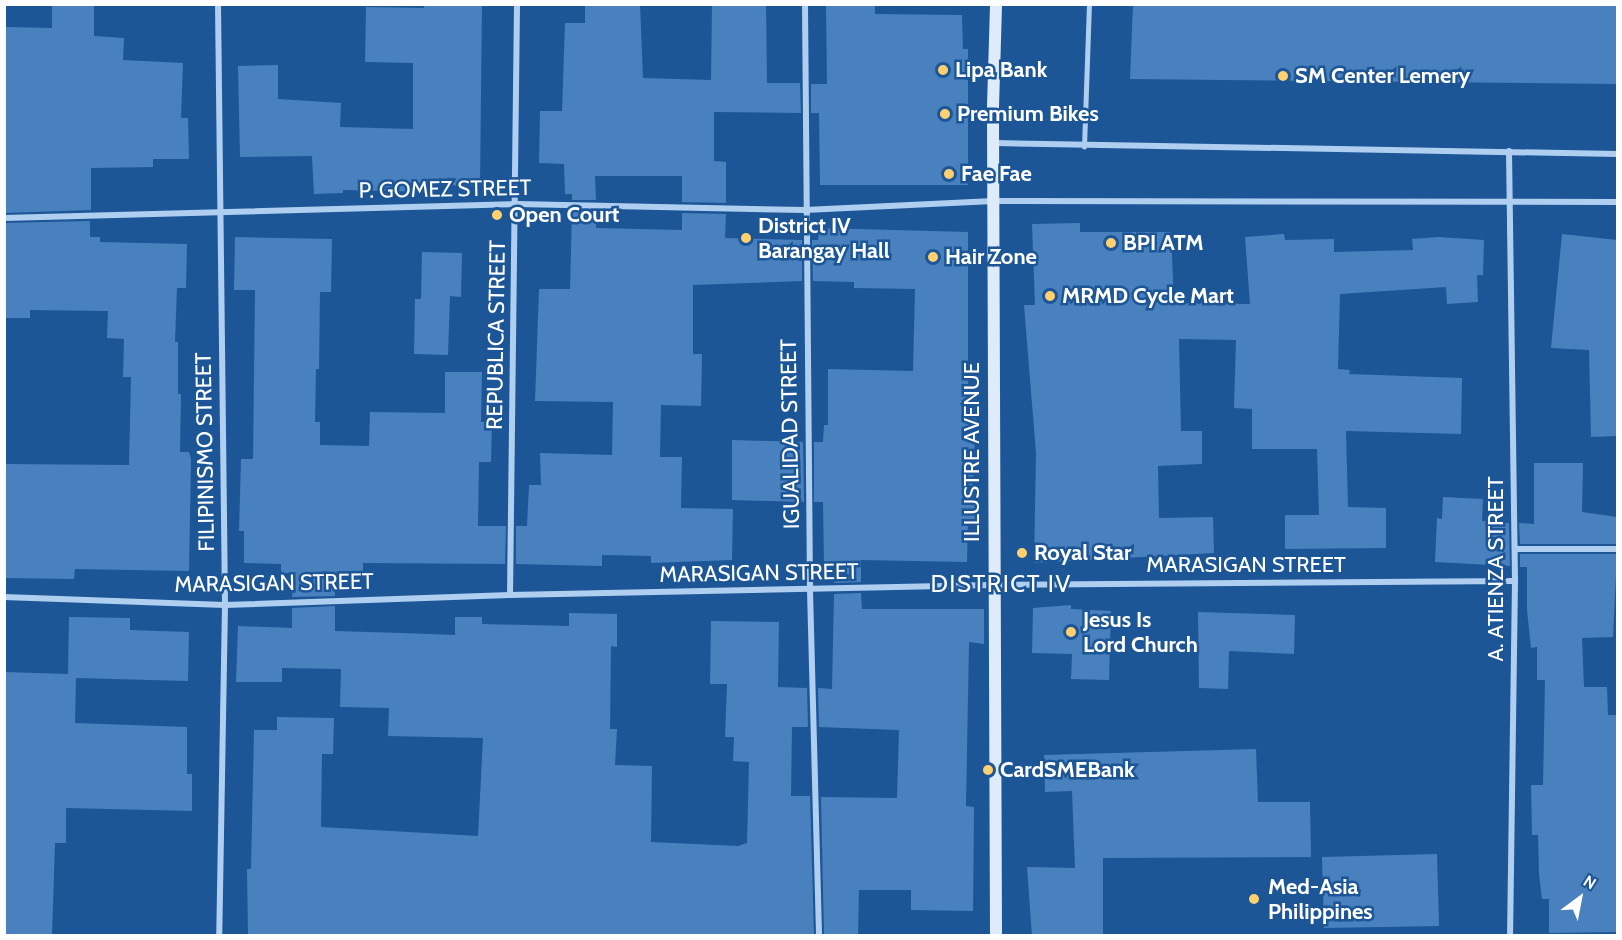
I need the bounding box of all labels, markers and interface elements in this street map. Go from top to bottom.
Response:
place label: Lipa Bank [955,57,1047,83]
marker: Lipa Bank [936,63,950,77]
place label: SM Center Lemery [1295,63,1470,89]
marker: SM Center Lemery [1276,69,1290,83]
place label: Premium Bikes [957,101,1099,127]
marker: Premium Bikes [938,107,952,121]
place label: Fae Fae [961,161,1032,187]
marker: Fae Fae [942,167,956,181]
street label: P. GOMEZ STREET [358,174,532,204]
place label: Open Court [509,202,619,228]
marker: Open Court [490,208,504,222]
place label: District IV Barangay Hall [758,212,890,264]
place label: BPI ATM [1123,230,1204,256]
marker: District IV Barangay Hall [739,231,753,245]
marker: BPI ATM [1104,236,1118,250]
street label: REPUBLICA STREET [481,240,511,430]
place label: Hair Zone [945,244,1037,270]
marker: Hair Zone [926,250,940,264]
place label: MRMD Cycle Mart [1062,283,1234,309]
marker: MRMD Cycle Mart [1043,289,1057,303]
street label: IGUALIDAD STREET [775,339,805,529]
street label: FILIPINISMO STREET [190,352,220,552]
street label: ILLUSTRE AVENUE [959,362,985,542]
street label: A. ATIENZA STREET [1483,477,1509,661]
place label: Royal Star [1034,540,1131,566]
marker: Royal Star [1015,546,1029,560]
street label: MARASIGAN STREET [1146,552,1346,578]
street label: MARASIGAN STREET [659,558,859,588]
street label: MARASIGAN STREET [174,568,374,598]
district label: DISTRICT IV [930,570,1072,598]
place label: Jesus Is Lord Church [1083,606,1198,658]
marker: Jesus Is Lord Church [1064,625,1078,639]
place label: CardSMEBank [1000,757,1135,783]
marker: CardSMEBank [981,763,995,777]
north arrow [1550,868,1610,928]
text: N [1580,871,1600,893]
place label: Med-Asia Philippines [1268,873,1373,924]
marker: Med-Asia Philippines [1245,890,1263,908]

